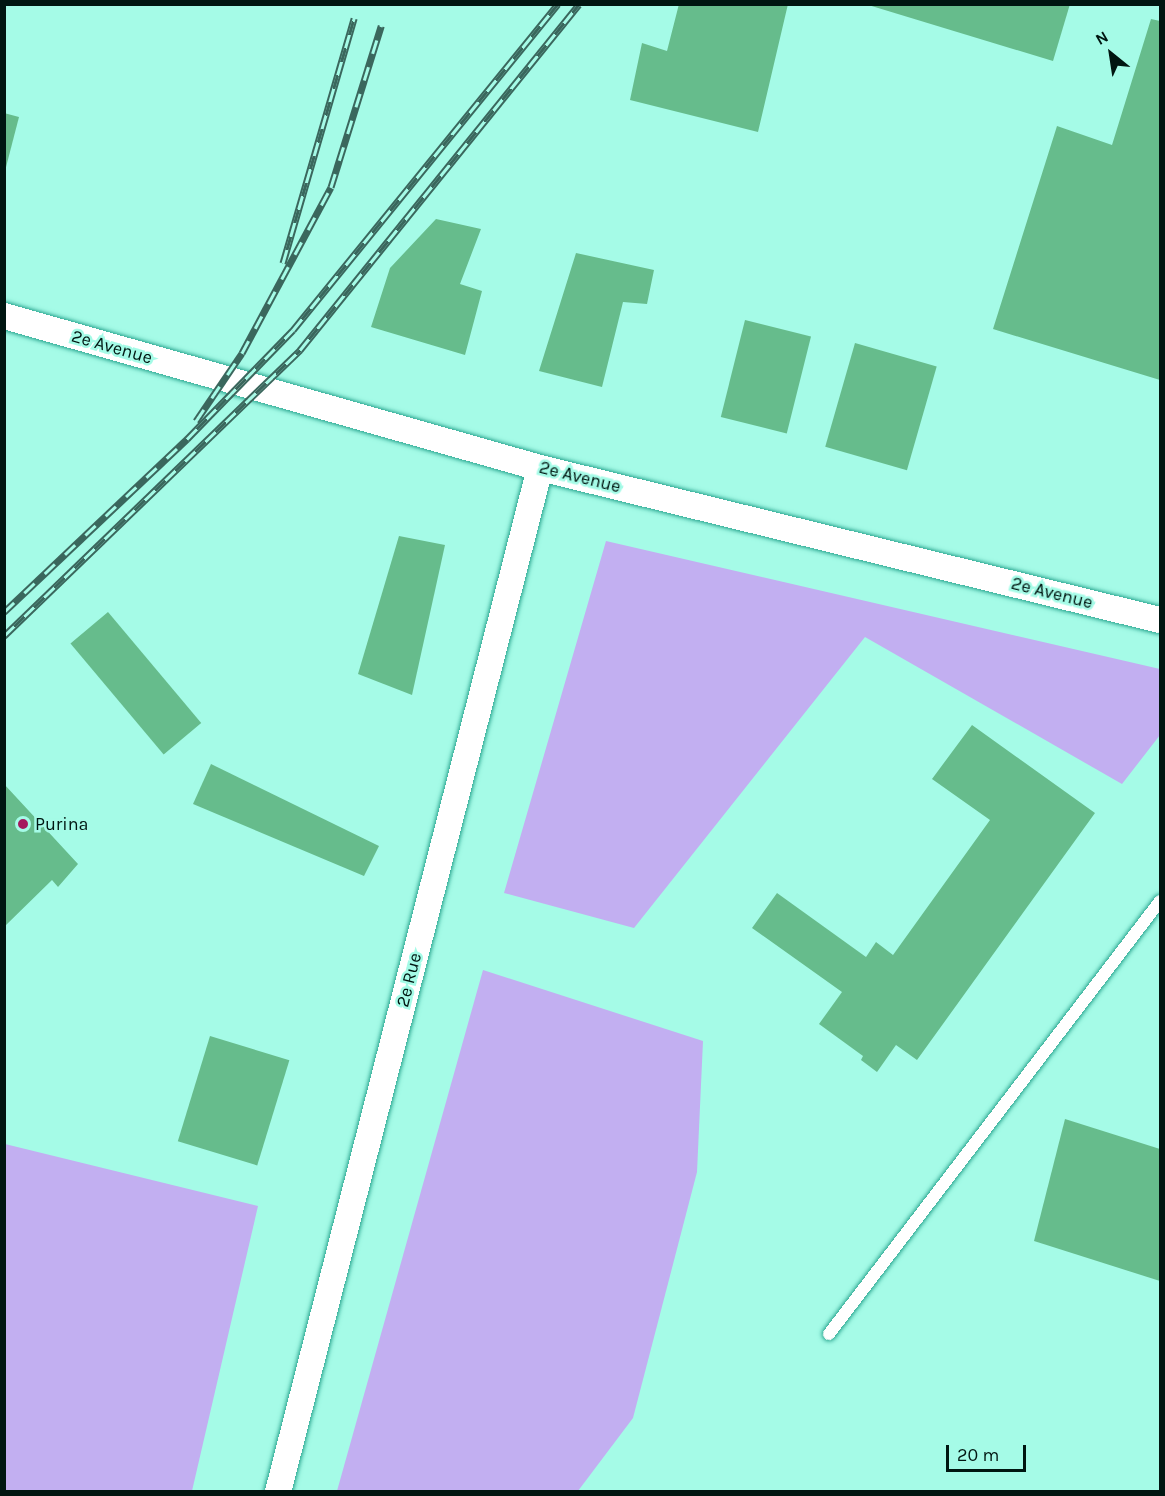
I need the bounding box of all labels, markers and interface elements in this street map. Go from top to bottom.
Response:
north arrow [1081,24,1141,84]
text: N [1092,27,1111,49]
street label: 2e Avenue [69,325,155,369]
street label: 2e Avenue [537,456,623,498]
street label: 2e Avenue [1009,572,1095,614]
place label: Purina [35,813,89,835]
marker: Purina [16,817,30,831]
street label: 2e Rue [392,951,426,1009]
scale bar [949,1433,1028,1471]
text: 20 m [957,1444,999,1466]

